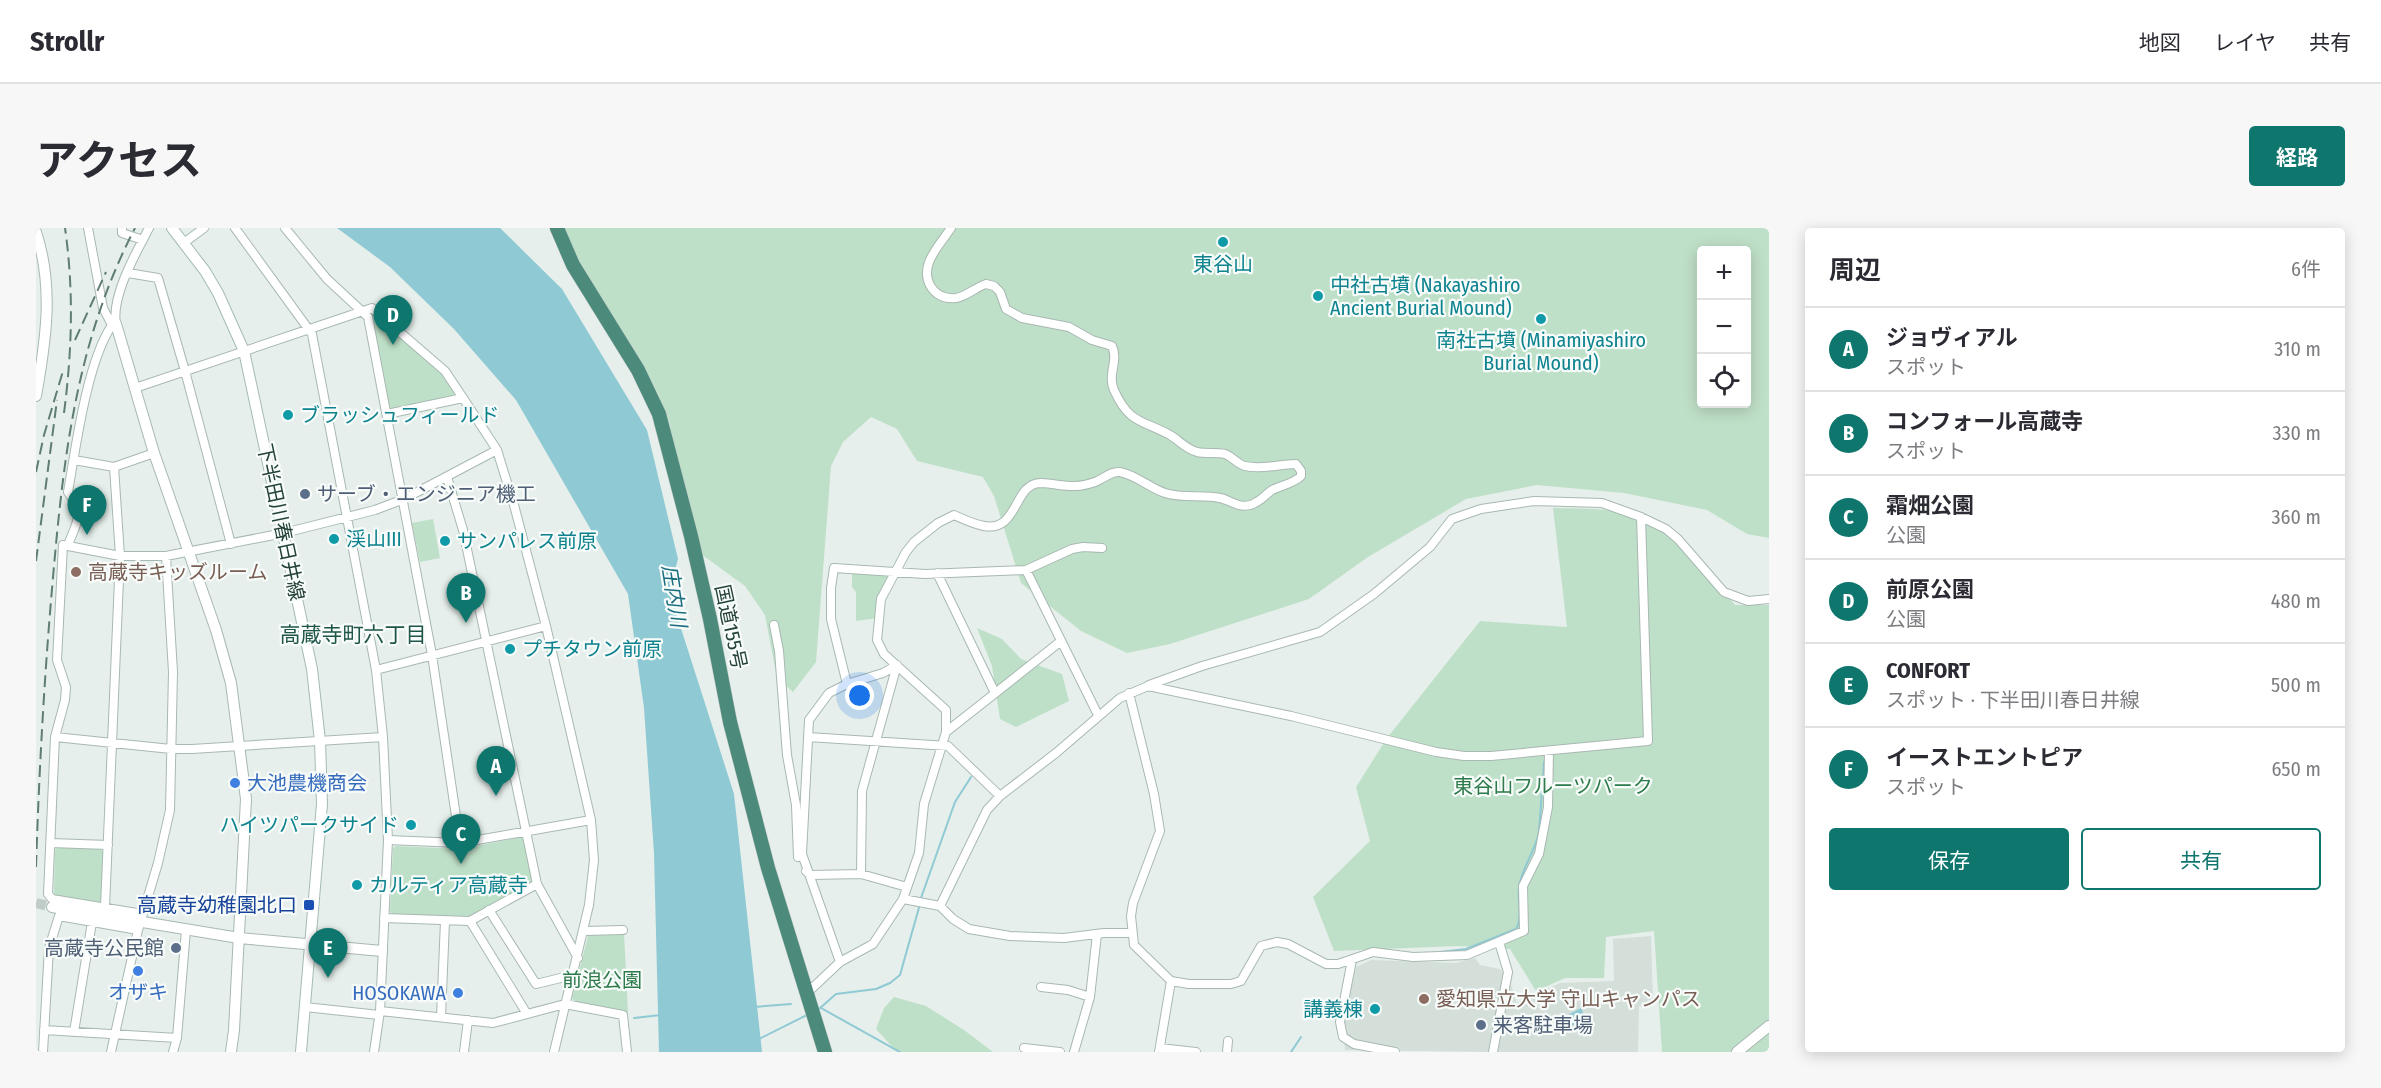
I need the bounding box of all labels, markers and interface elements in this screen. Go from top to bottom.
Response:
text: Strollr [30,25,104,58]
text: 地図 [2139,30,2181,56]
text: レイヤ [2214,30,2276,56]
text: 共有 [2309,30,2351,56]
button: 経路 [2249,126,2345,186]
text: アクセス [36,136,202,186]
marker: 東谷山 [1216,235,1230,249]
map controls [1697,246,1751,408]
button: + [1697,246,1751,300]
place label: 東谷山 [1193,252,1253,276]
text: 周辺 [1829,255,1881,286]
text: 6件 [2291,257,2321,281]
place label: 中社古墳 (Nakayashiro Ancient Burial Mound) [1330,273,1520,320]
marker: 中社古墳 (Nakayashiro Ancient Burial Mound) [1311,289,1325,303]
pin: D [374,296,412,345]
button: − [1697,300,1751,354]
marker: 南社古墳 (Minamiyashiro Burial Mound) [1534,312,1548,326]
text: ジョヴィアル [1886,324,2018,351]
place label: 南社古墳 (Minamiyashiro Burial Mound) [1436,328,1646,375]
text: A [1843,337,1854,361]
text: 310 m [2274,337,2321,361]
button: locate [1697,354,1751,408]
text: スポット [1886,355,1966,379]
place label: ブラッシュフィールド [300,403,500,427]
marker: ブラッシュフィールド [281,408,295,422]
text: コンフォール高蔵寺 [1886,408,2083,435]
text: B [1843,421,1854,445]
text: 330 m [2272,421,2321,445]
text: スポット [1886,439,1966,463]
street label: 下半田川春日井線 [253,441,309,603]
place label: サーブ・エンジニア機工 [317,482,536,506]
pin: F [68,486,106,535]
marker: サーブ・エンジニア機工 [298,487,312,501]
text: 霜畑公園 [1886,492,1974,519]
text: C [1843,505,1854,529]
text: 360 m [2272,505,2321,529]
text: 公園 [1886,523,1926,547]
place label: 渓山III [346,527,402,551]
place label: サンパレス前原 [457,529,597,553]
marker: 渓山III [327,532,341,546]
marker: サンパレス前原 [438,534,452,548]
place label: 高蔵寺キッズルーム [88,560,267,584]
water label: 庄内川 [656,563,692,631]
marker: 高蔵寺キッズルーム [69,565,83,579]
pin: B [446,574,486,623]
text: 前原公園 [1886,576,1974,603]
street label: 国道155号 [710,582,752,672]
text: D [1843,589,1854,613]
text: 480 m [2271,589,2321,613]
text: 公園 [1886,607,1926,631]
district label: 高蔵寺町六丁目 [280,622,427,648]
place label: プチタウン前原 [522,637,662,661]
marker: プチタウン前原 [503,642,517,656]
text: CONFORT [1886,657,1970,684]
text: E [1844,673,1853,697]
text: 500 m [2271,673,2321,697]
your location [845,681,874,710]
text: スポット · 下半田川春日井線 [1886,688,2140,712]
text: イーストエントピア [1886,744,2083,771]
pin: A [476,746,516,796]
text: F [1844,757,1853,781]
text: 650 m [2272,757,2321,781]
place label: 大池農機商会 [247,771,367,795]
park label: 東谷山フルーツパーク [1453,774,1653,798]
text: スポット [1886,775,1966,799]
marker: 大池農機商会 [228,776,242,790]
place label: ハイツパークサイド [219,813,399,837]
pin: C [442,814,480,864]
marker: ハイツパークサイド [404,818,418,832]
button: 保存 [1829,828,2069,890]
button: 共有 [2081,828,2321,890]
place label: カルティア高蔵寺 [369,873,528,897]
marker: カルティア高蔵寺 [350,878,364,892]
place label: 高蔵寺幼稚園北口 [137,893,297,917]
marker: 高蔵寺幼稚園北口 [302,898,316,912]
pin: E [308,928,348,978]
place label: 高蔵寺公民館 [44,936,164,960]
marker: 高蔵寺公民館 [169,941,183,955]
marker: オザキ [131,964,145,978]
park label: 前浪公園 [562,968,642,992]
place label: オザキ [108,980,168,1004]
place label: HOSOKAWA [352,981,446,1005]
marker: HOSOKAWA [451,986,465,1000]
place label: 愛知県立大学 守山キャンパス [1436,987,1701,1011]
marker: 愛知県立大学 守山キャンパス [1417,992,1431,1006]
place label: 講義棟 [1303,997,1363,1021]
marker: 講義棟 [1368,1002,1382,1016]
place label: 来客駐車場 [1493,1013,1593,1037]
marker: 来客駐車場 [1474,1018,1488,1032]

